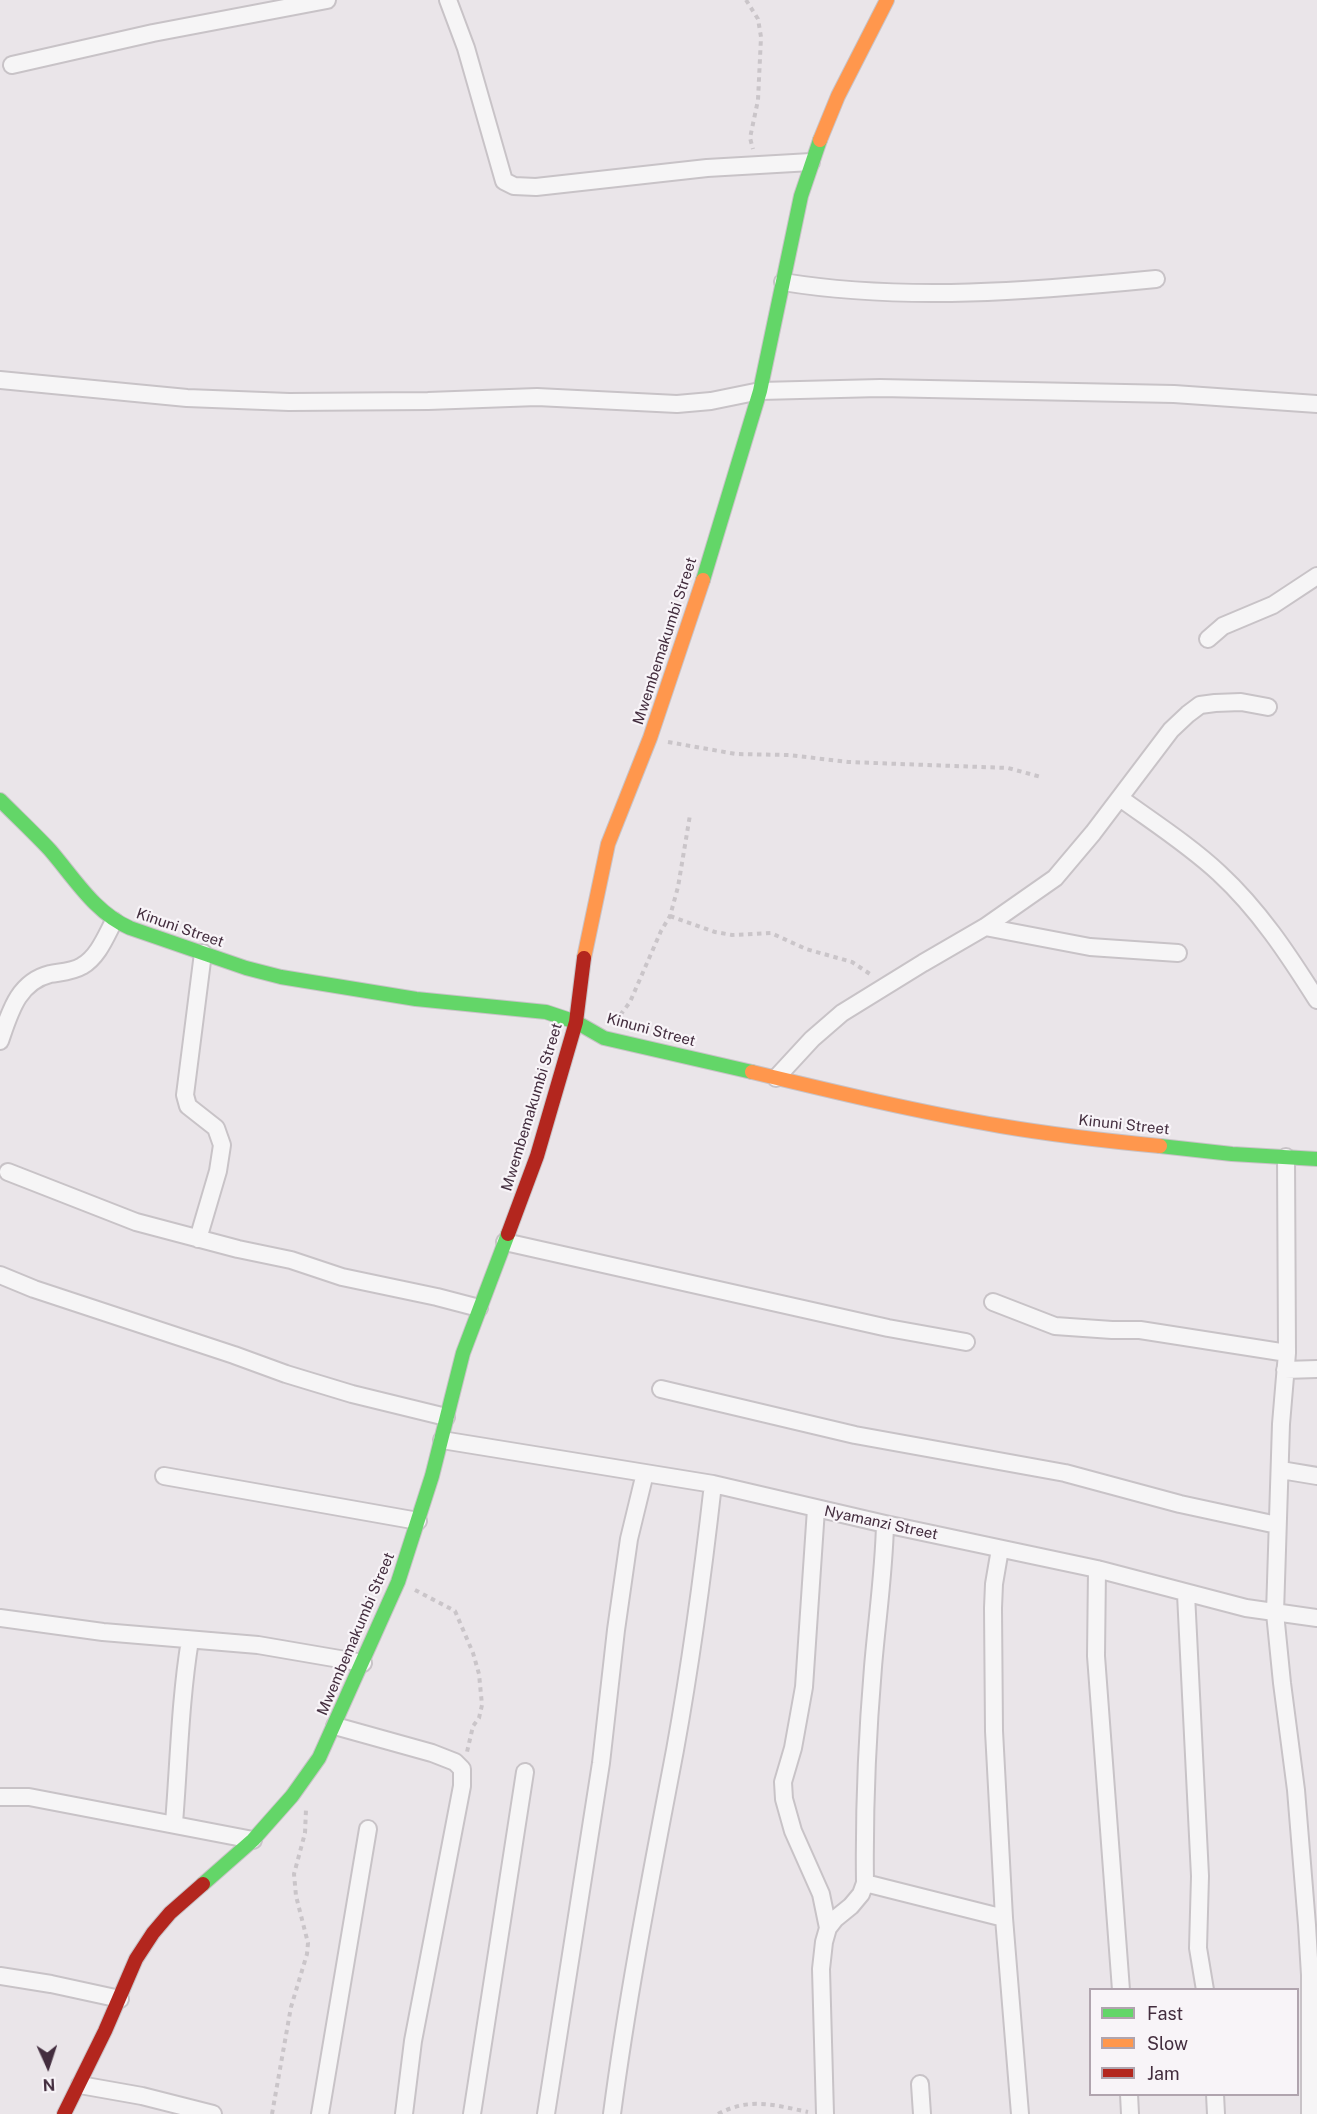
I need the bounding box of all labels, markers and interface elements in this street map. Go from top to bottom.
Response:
street label: Mwembemakumbi Street [629,555,701,727]
street label: Kinuni Street [134,905,226,951]
street label: Kinuni Street [605,1009,697,1051]
street label: Mwembemakumbi Street [498,1021,566,1193]
street label: Kinuni Street [1078,1111,1170,1139]
street label: Nyamanzi Street [823,1502,939,1544]
street label: Mwembemakumbi Street [313,1550,399,1718]
legend [1089,1988,1299,2096]
text: Fast [1147,2003,1183,2024]
text: Slow [1147,2033,1188,2054]
north arrow [18,2036,78,2096]
text: Jam [1147,2063,1180,2084]
text: N [42,2075,56,2094]

